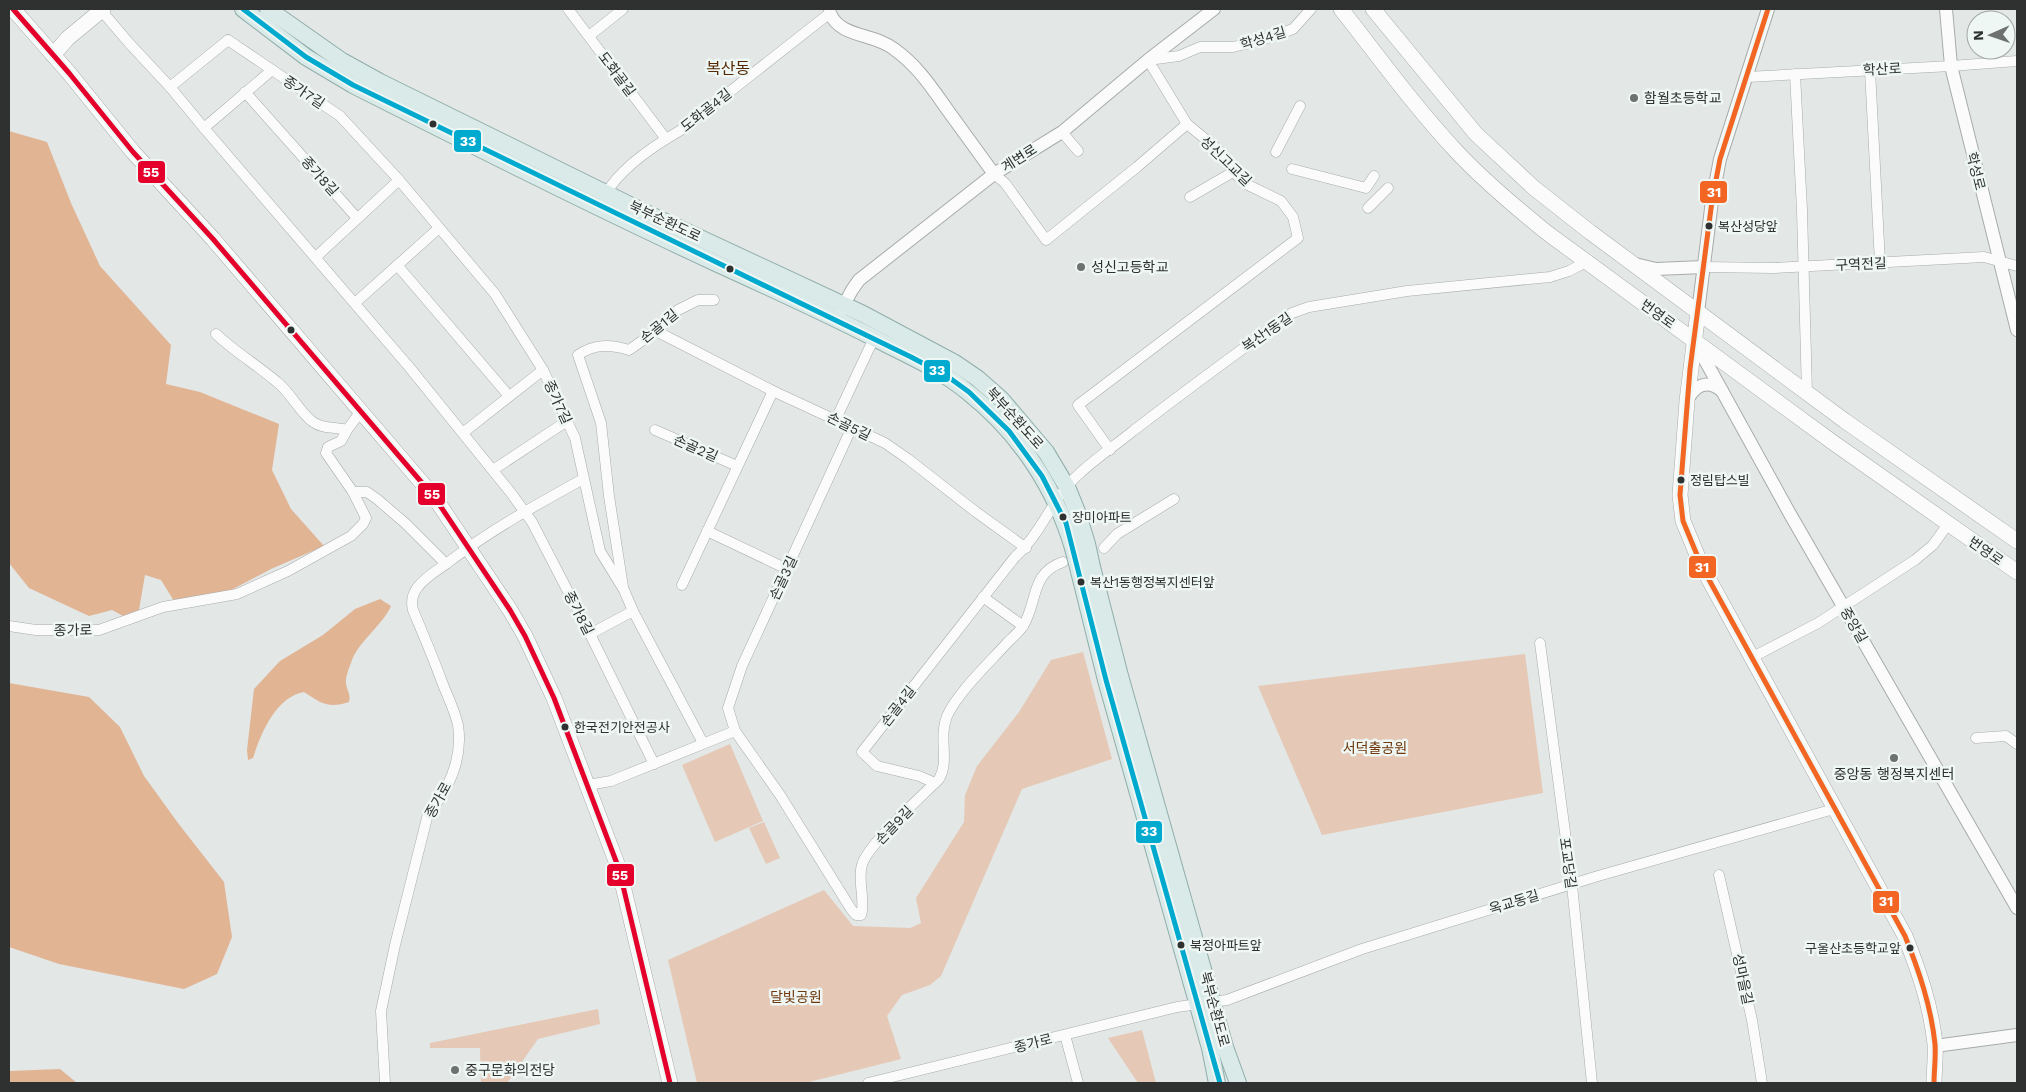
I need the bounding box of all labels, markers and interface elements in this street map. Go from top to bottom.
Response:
north arrow [1966,10,2016,60]
street label: 학성4길 [1238,23,1288,53]
text: N [1970,30,1986,41]
street label: 도화골길 [595,49,639,99]
district label: 복산동 [706,59,750,78]
street label: 학산로 [1862,60,1902,78]
street label: 종가7길 [280,72,328,112]
street label: 도화골4길 [677,85,735,135]
place label: 함월초등학교 [1644,90,1721,106]
marker: 함월초등학교 [1628,92,1640,104]
unlabelled marker [428,119,438,129]
line badge: 33 [453,129,482,153]
text: 33 [460,133,476,149]
street label: 성신고교길 [1197,133,1255,189]
street label: 계변로 [998,141,1040,175]
street label: 학성로 [1964,150,1988,192]
street label: 종가8길 [298,153,342,199]
line badge: 55 [137,160,166,184]
text: 55 [143,164,159,180]
line badge: 31 [1699,180,1728,204]
text: 31 [1707,184,1721,200]
street label: 북부순환도로 [627,197,704,245]
place label: 복산성당앞 [1718,219,1778,234]
marker: 복산성당앞 [1704,221,1714,231]
street label: 구역전길 [1835,255,1887,273]
place label: 성신고등학교 [1091,259,1168,275]
marker: 성신고등학교 [1075,261,1087,273]
unlabelled marker [725,264,735,274]
street label: 번영로 [1638,296,1678,332]
street label: 손골1길 [637,306,681,346]
street label: 복산1동길 [1239,309,1295,355]
unlabelled marker [286,325,296,335]
line badge: 33 [923,359,951,383]
text: 33 [929,362,945,378]
street label: 종가7길 [541,378,575,426]
street label: 북부순환도로 [983,384,1047,452]
street label: 손골5길 [824,409,874,443]
street label: 손골2길 [671,431,721,465]
place label: 정림탑스빌 [1690,473,1750,488]
marker: 정림탑스빌 [1676,475,1686,485]
line badge: 55 [417,482,446,506]
text: 55 [424,486,440,502]
place label: 장미아파트 [1072,510,1132,525]
marker: 장미아파트 [1058,512,1068,522]
street label: 번영로 [1966,533,2007,569]
street label: 손골3길 [766,553,800,603]
line badge: 31 [1688,555,1717,579]
text: 31 [1695,559,1709,575]
place label: 복산1동행정복지센터앞 [1090,575,1215,590]
marker: 복산1동행정복지센터앞 [1076,577,1086,587]
street label: 종가8길 [561,588,597,638]
street label: 중앙길 [1837,604,1871,646]
street label: 종가로 [54,622,93,638]
street label: 손골4길 [877,682,919,730]
place label: 한국전기안전공사 [574,720,670,735]
marker: 한국전기안전공사 [560,722,570,732]
park label: 서덕출공원 [1343,740,1407,756]
marker: 중앙동 행정복지센터 [1888,752,1900,764]
place label: 중앙동 행정복지센터 [1834,766,1954,782]
street label: 종가로 [422,779,454,821]
street label: 손골9길 [872,802,916,848]
line badge: 33 [1135,820,1163,844]
text: 33 [1141,823,1157,839]
street label: 포교당길 [1556,836,1580,890]
line badge: 55 [606,863,635,887]
text: 55 [612,867,628,883]
street label: 옥교동길 [1487,887,1541,917]
line badge: 31 [1872,890,1900,914]
text: 31 [1879,893,1893,909]
place label: 북정아파트앞 [1190,938,1262,953]
marker: 북정아파트앞 [1176,940,1186,950]
place label: 구울산초등학교앞 [1805,941,1901,956]
marker: 구울산초등학교앞 [1905,943,1915,953]
street label: 성마을길 [1730,952,1756,1006]
street label: 북부순환도로 [1197,970,1233,1049]
park label: 달빛공원 [770,989,822,1005]
street label: 종가로 [1012,1031,1054,1055]
place label: 중구문화의전당 [465,1062,555,1078]
marker: 중구문화의전당 [449,1064,461,1076]

